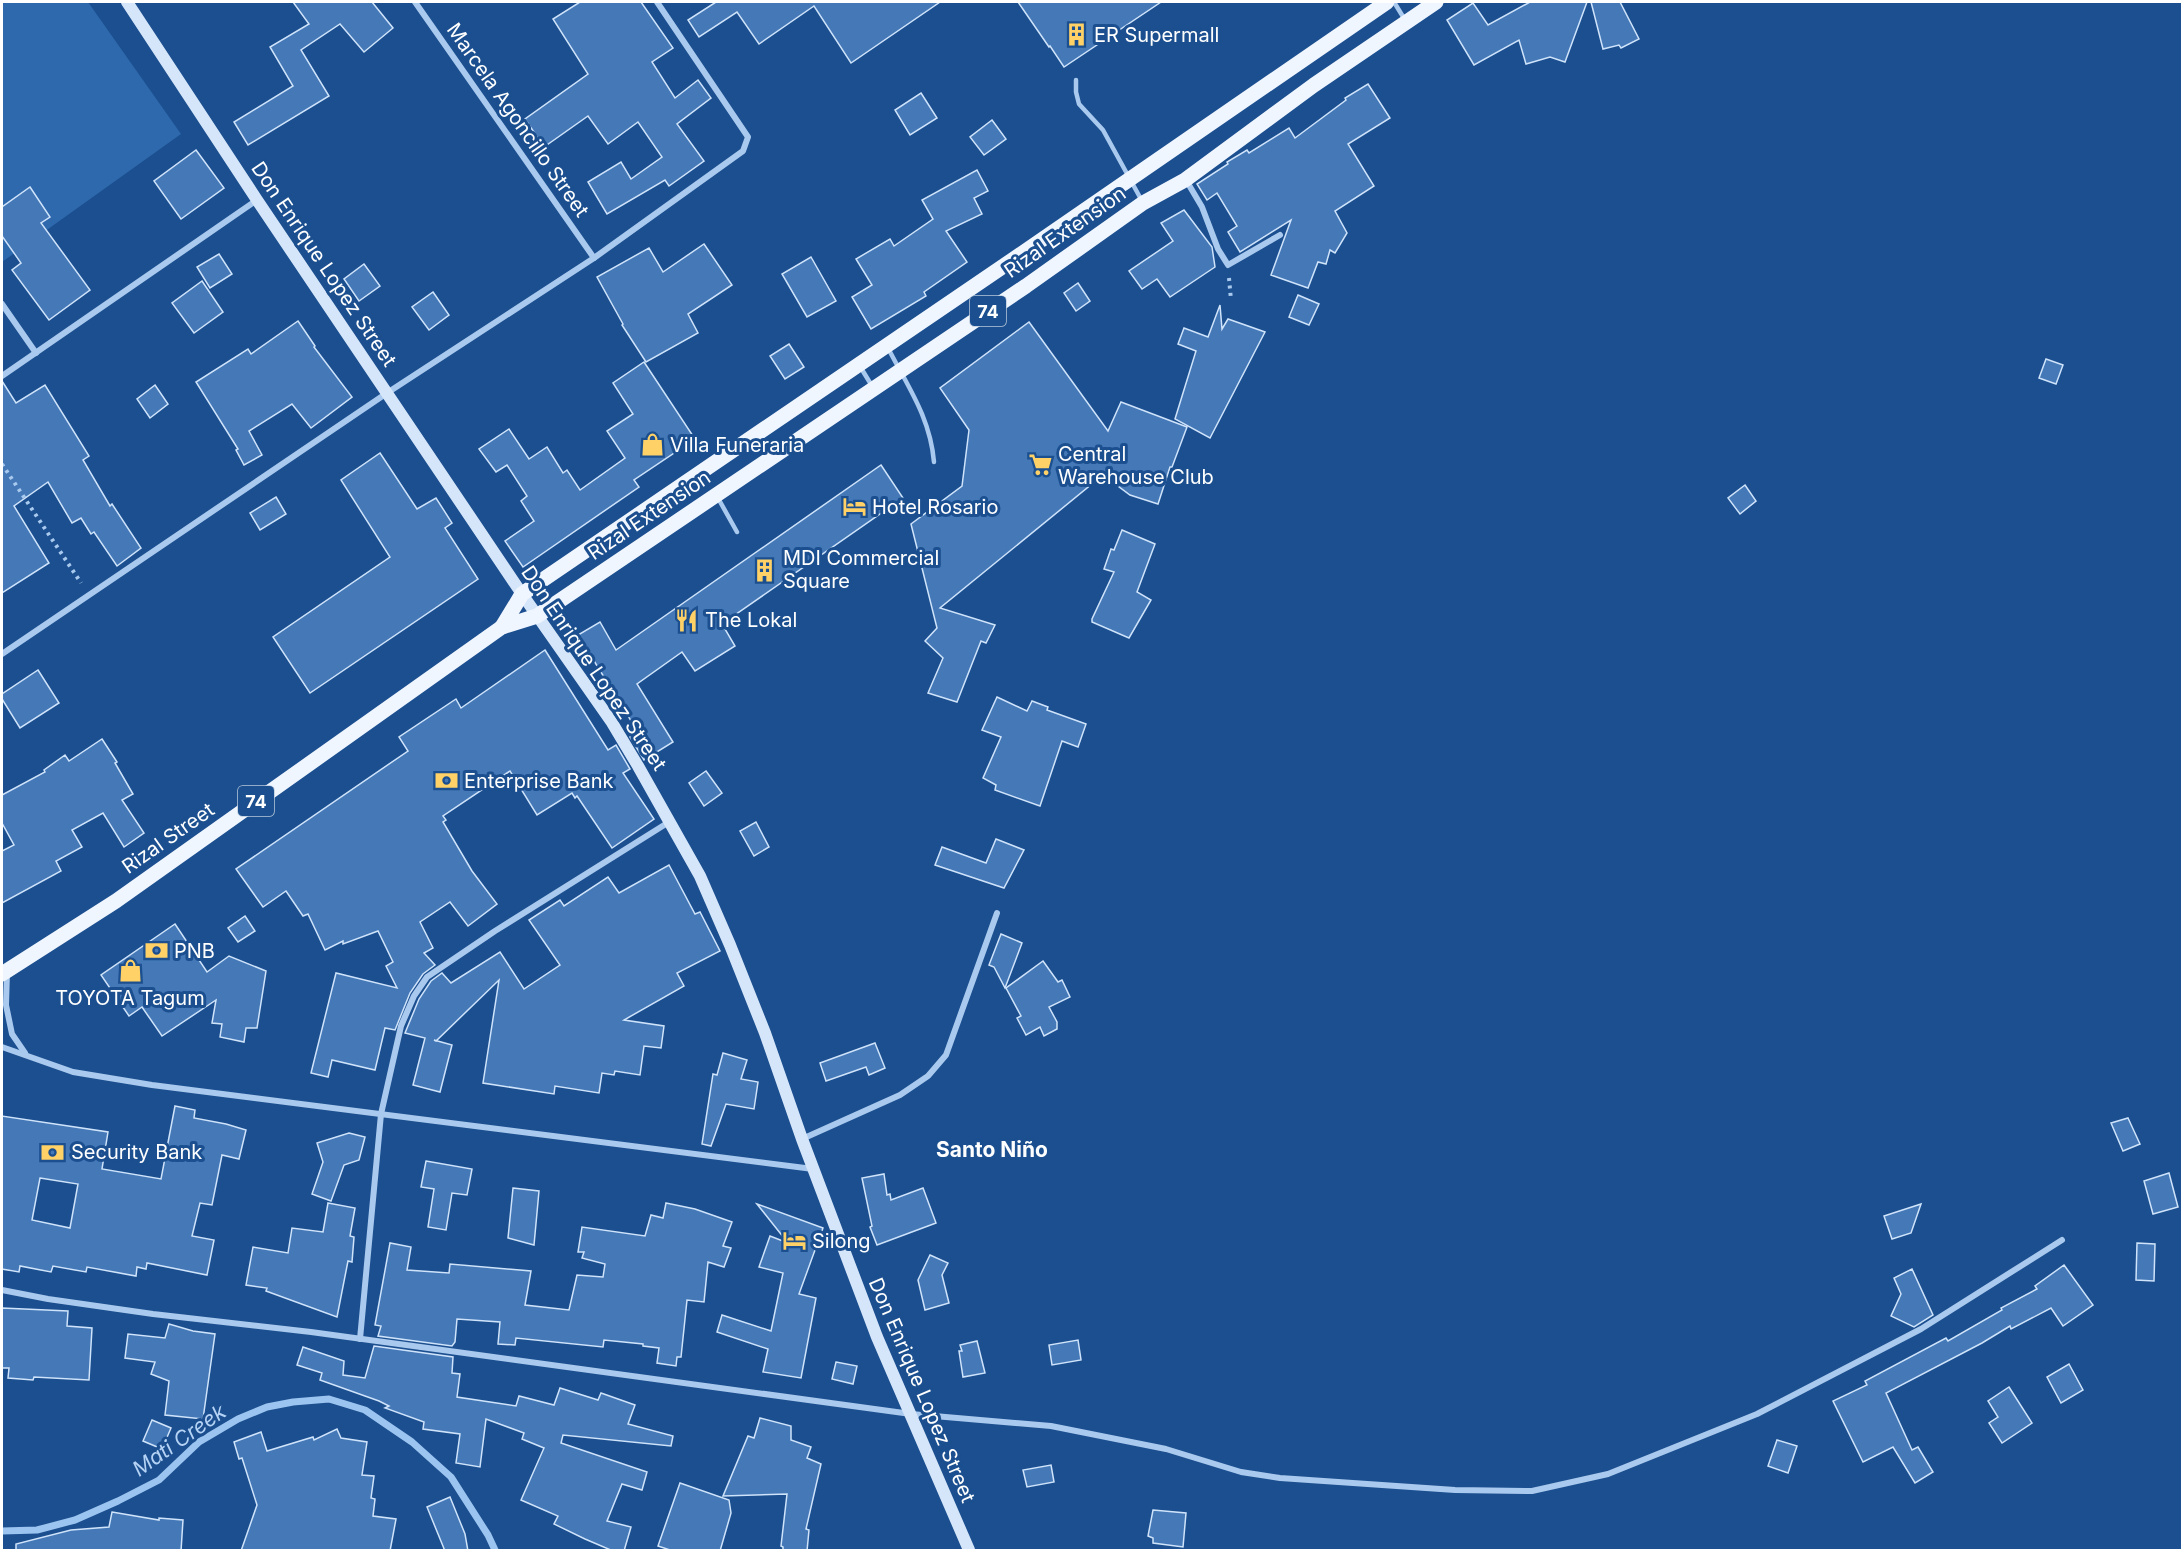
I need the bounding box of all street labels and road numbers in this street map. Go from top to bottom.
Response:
street label: Marcela Agoncillo Street [442,18,594,222]
street label: Don Enrique Lopez Street [246,157,402,371]
street label: Rizal Extension [1000,181,1130,283]
road number: 74 [970,296,1006,326]
street label: Rizal Extension [583,465,715,565]
street label: Don Enrique Lopez Street [516,561,672,775]
road number: 74 [238,786,274,816]
street label: Rizal Street [117,797,219,878]
street label: Don Enrique Lopez Street [864,1274,980,1506]

